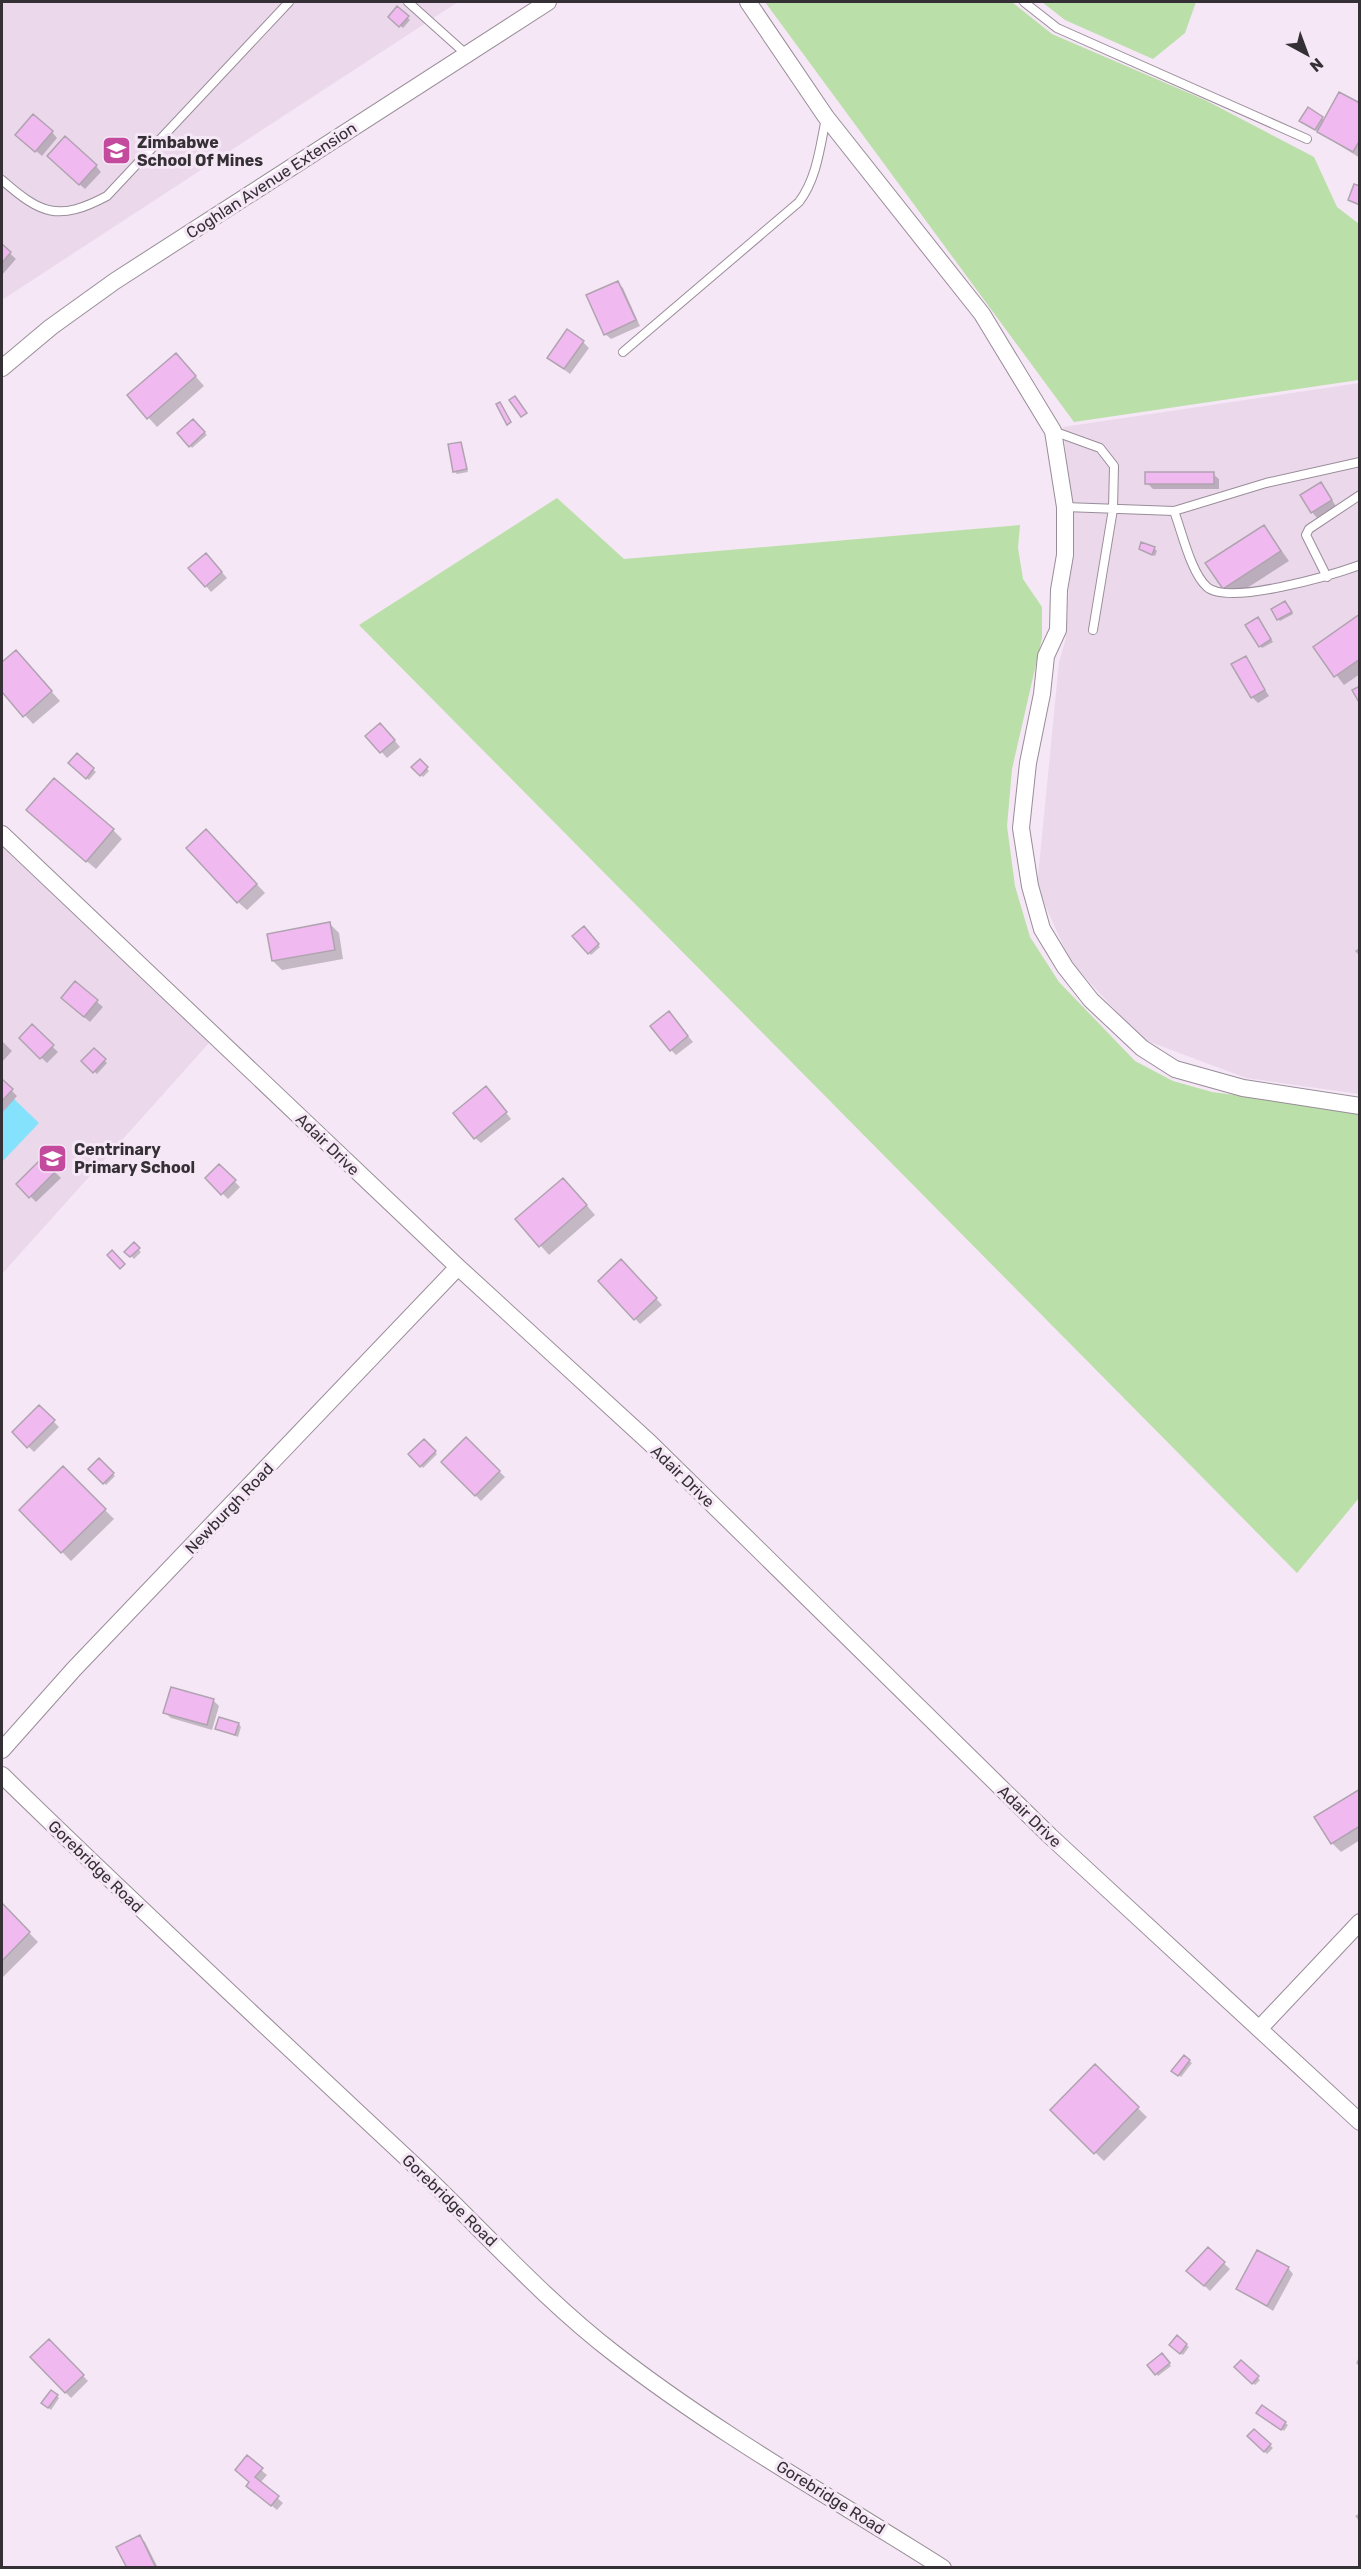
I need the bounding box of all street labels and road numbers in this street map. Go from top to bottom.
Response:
street label: Coghlan Avenue Extension [183,118,360,243]
street label: Adair Drive [292,1109,363,1179]
street label: Adair Drive [647,1441,718,1511]
street label: Newburgh Road [181,1459,277,1558]
street label: Adair Drive [994,1781,1065,1851]
street label: Gorebridge Road [44,1816,147,1916]
street label: Gorebridge Road [398,2150,501,2250]
street label: Gorebridge Road [773,2456,888,2538]

